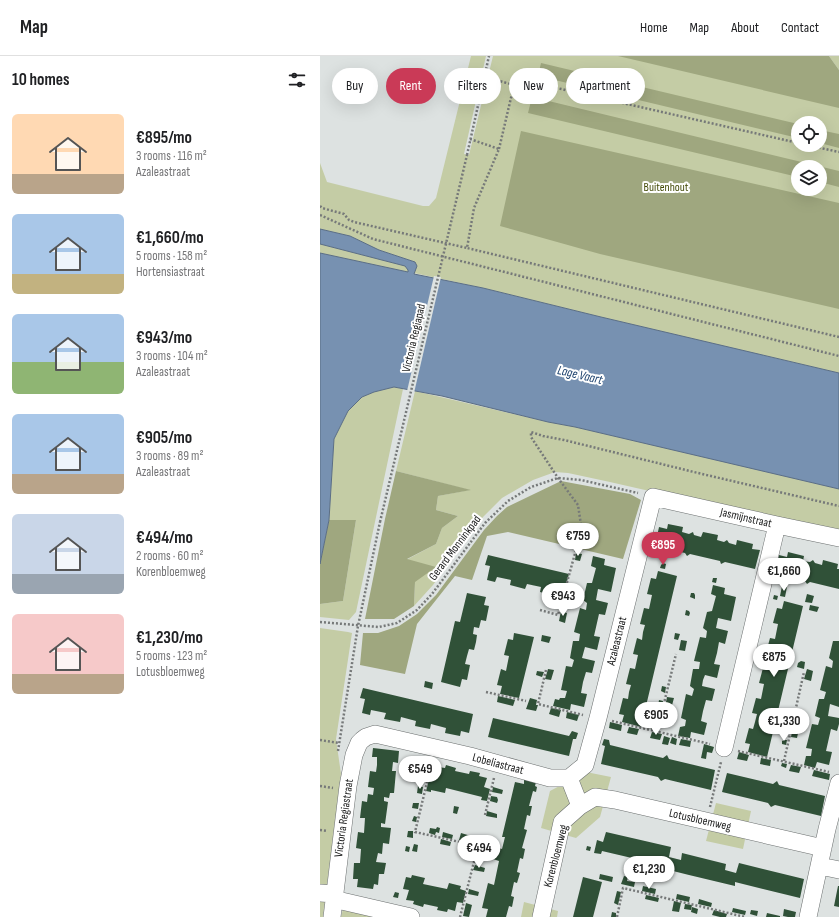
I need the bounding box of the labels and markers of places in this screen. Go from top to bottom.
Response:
pin: €759 [554,523,602,557]
pin: €895 [639,532,687,566]
pin: €1,660 [751,558,817,592]
pin: €943 [539,583,587,617]
pin: €875 [750,644,798,678]
pin: €905 [632,702,680,736]
pin: €1,330 [751,708,817,742]
pin: €549 [396,756,444,790]
pin: €494 [455,835,503,869]
pin: €1,230 [616,856,682,890]

